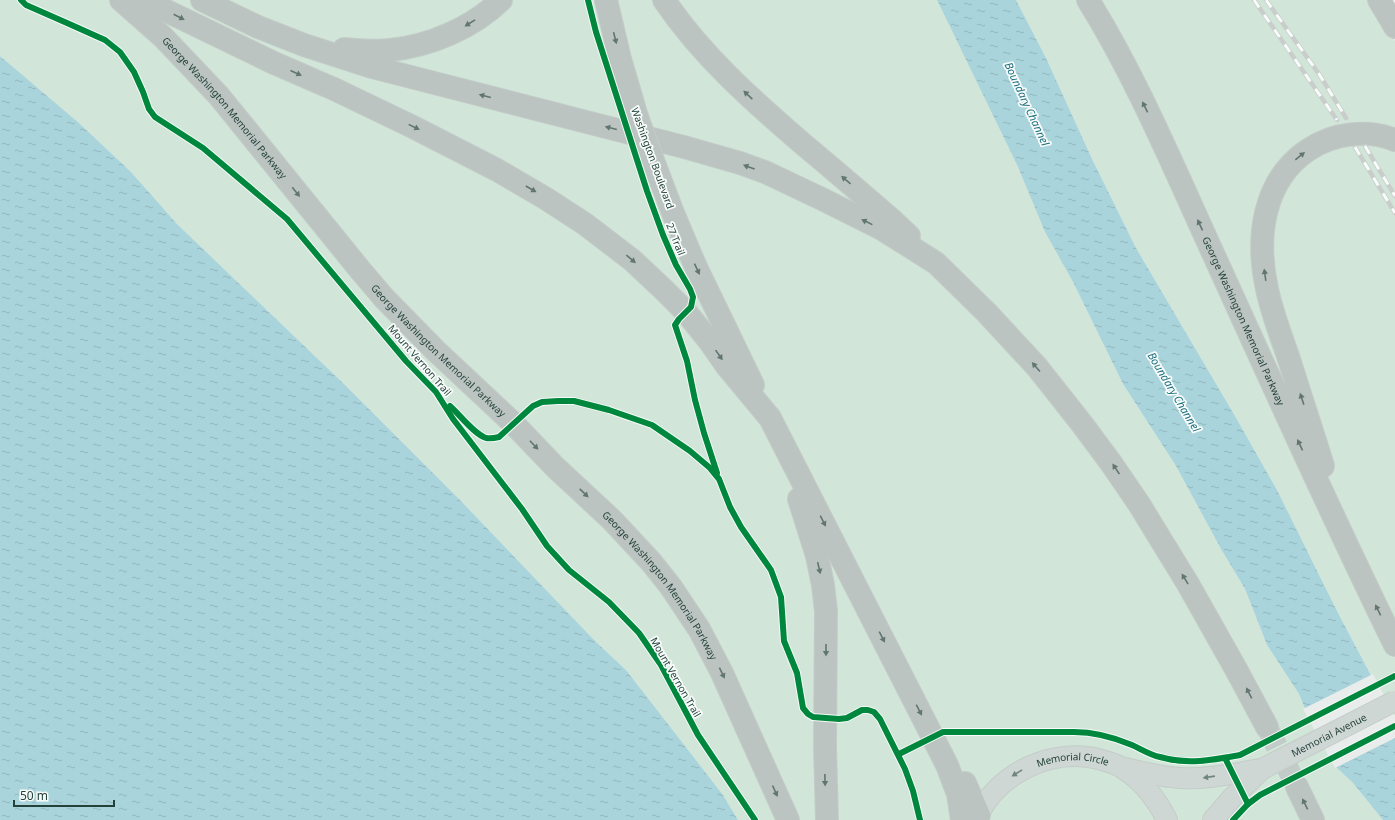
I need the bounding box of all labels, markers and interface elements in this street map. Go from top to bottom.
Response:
one-way arrow [173,14,185,21]
one-way arrow [464,20,476,27]
one-way arrow [612,32,618,44]
street label: George Washington Memorial Parkway [159,34,291,182]
water label: Boundary Channel [1001,60,1054,149]
one-way arrow [291,70,302,76]
one-way arrow [743,91,752,100]
one-way arrow [478,93,490,99]
one-way arrow [1142,101,1148,112]
street label: Washington Boulevard [628,106,678,210]
one-way arrow [409,124,420,130]
one-way arrow [604,125,616,131]
one-way arrow [1294,152,1305,161]
one-way arrow [743,163,755,169]
one-way arrow [841,175,851,185]
one-way arrow [292,186,301,197]
one-way arrow [525,186,537,193]
one-way arrow [861,219,873,225]
one-way arrow [1197,219,1203,230]
street label: 27 Trail [663,221,689,257]
street label: George Washington Memorial Parkway [1199,234,1289,408]
one-way arrow [625,255,636,264]
one-way arrow [694,264,700,275]
one-way arrow [1262,269,1268,281]
street label: George Washington Memorial Parkway [368,281,510,421]
street label: Mount Vernon Trail [385,321,455,399]
one-way arrow [715,349,723,360]
water label: Boundary Channel [1145,349,1205,435]
one-way arrow [1032,361,1041,372]
one-way arrow [1299,393,1305,405]
one-way arrow [1297,439,1303,450]
one-way arrow [529,440,539,450]
one-way arrow [1112,464,1119,475]
one-way arrow [579,488,589,498]
street label: George Washington Memorial Parkway [600,508,721,663]
one-way arrow [820,516,826,527]
one-way arrow [817,561,823,574]
one-way arrow [1182,573,1189,585]
one-way arrow [1375,604,1381,616]
one-way arrow [879,631,885,643]
street label: Mount Vernon Trail [647,635,705,719]
one-way arrow [823,644,830,656]
one-way arrow [719,667,725,678]
one-way arrow [1245,687,1252,698]
one-way arrow [915,704,922,716]
street label: Memorial Avenue [1289,710,1369,760]
street label: Memorial Circle [1035,749,1111,770]
one-way arrow [1011,770,1023,777]
one-way arrow [822,774,829,786]
one-way arrow [1203,774,1216,780]
scale bar [14,782,114,808]
one-way arrow [773,786,779,798]
text: 50 m [20,787,48,804]
one-way arrow [1302,798,1308,809]

